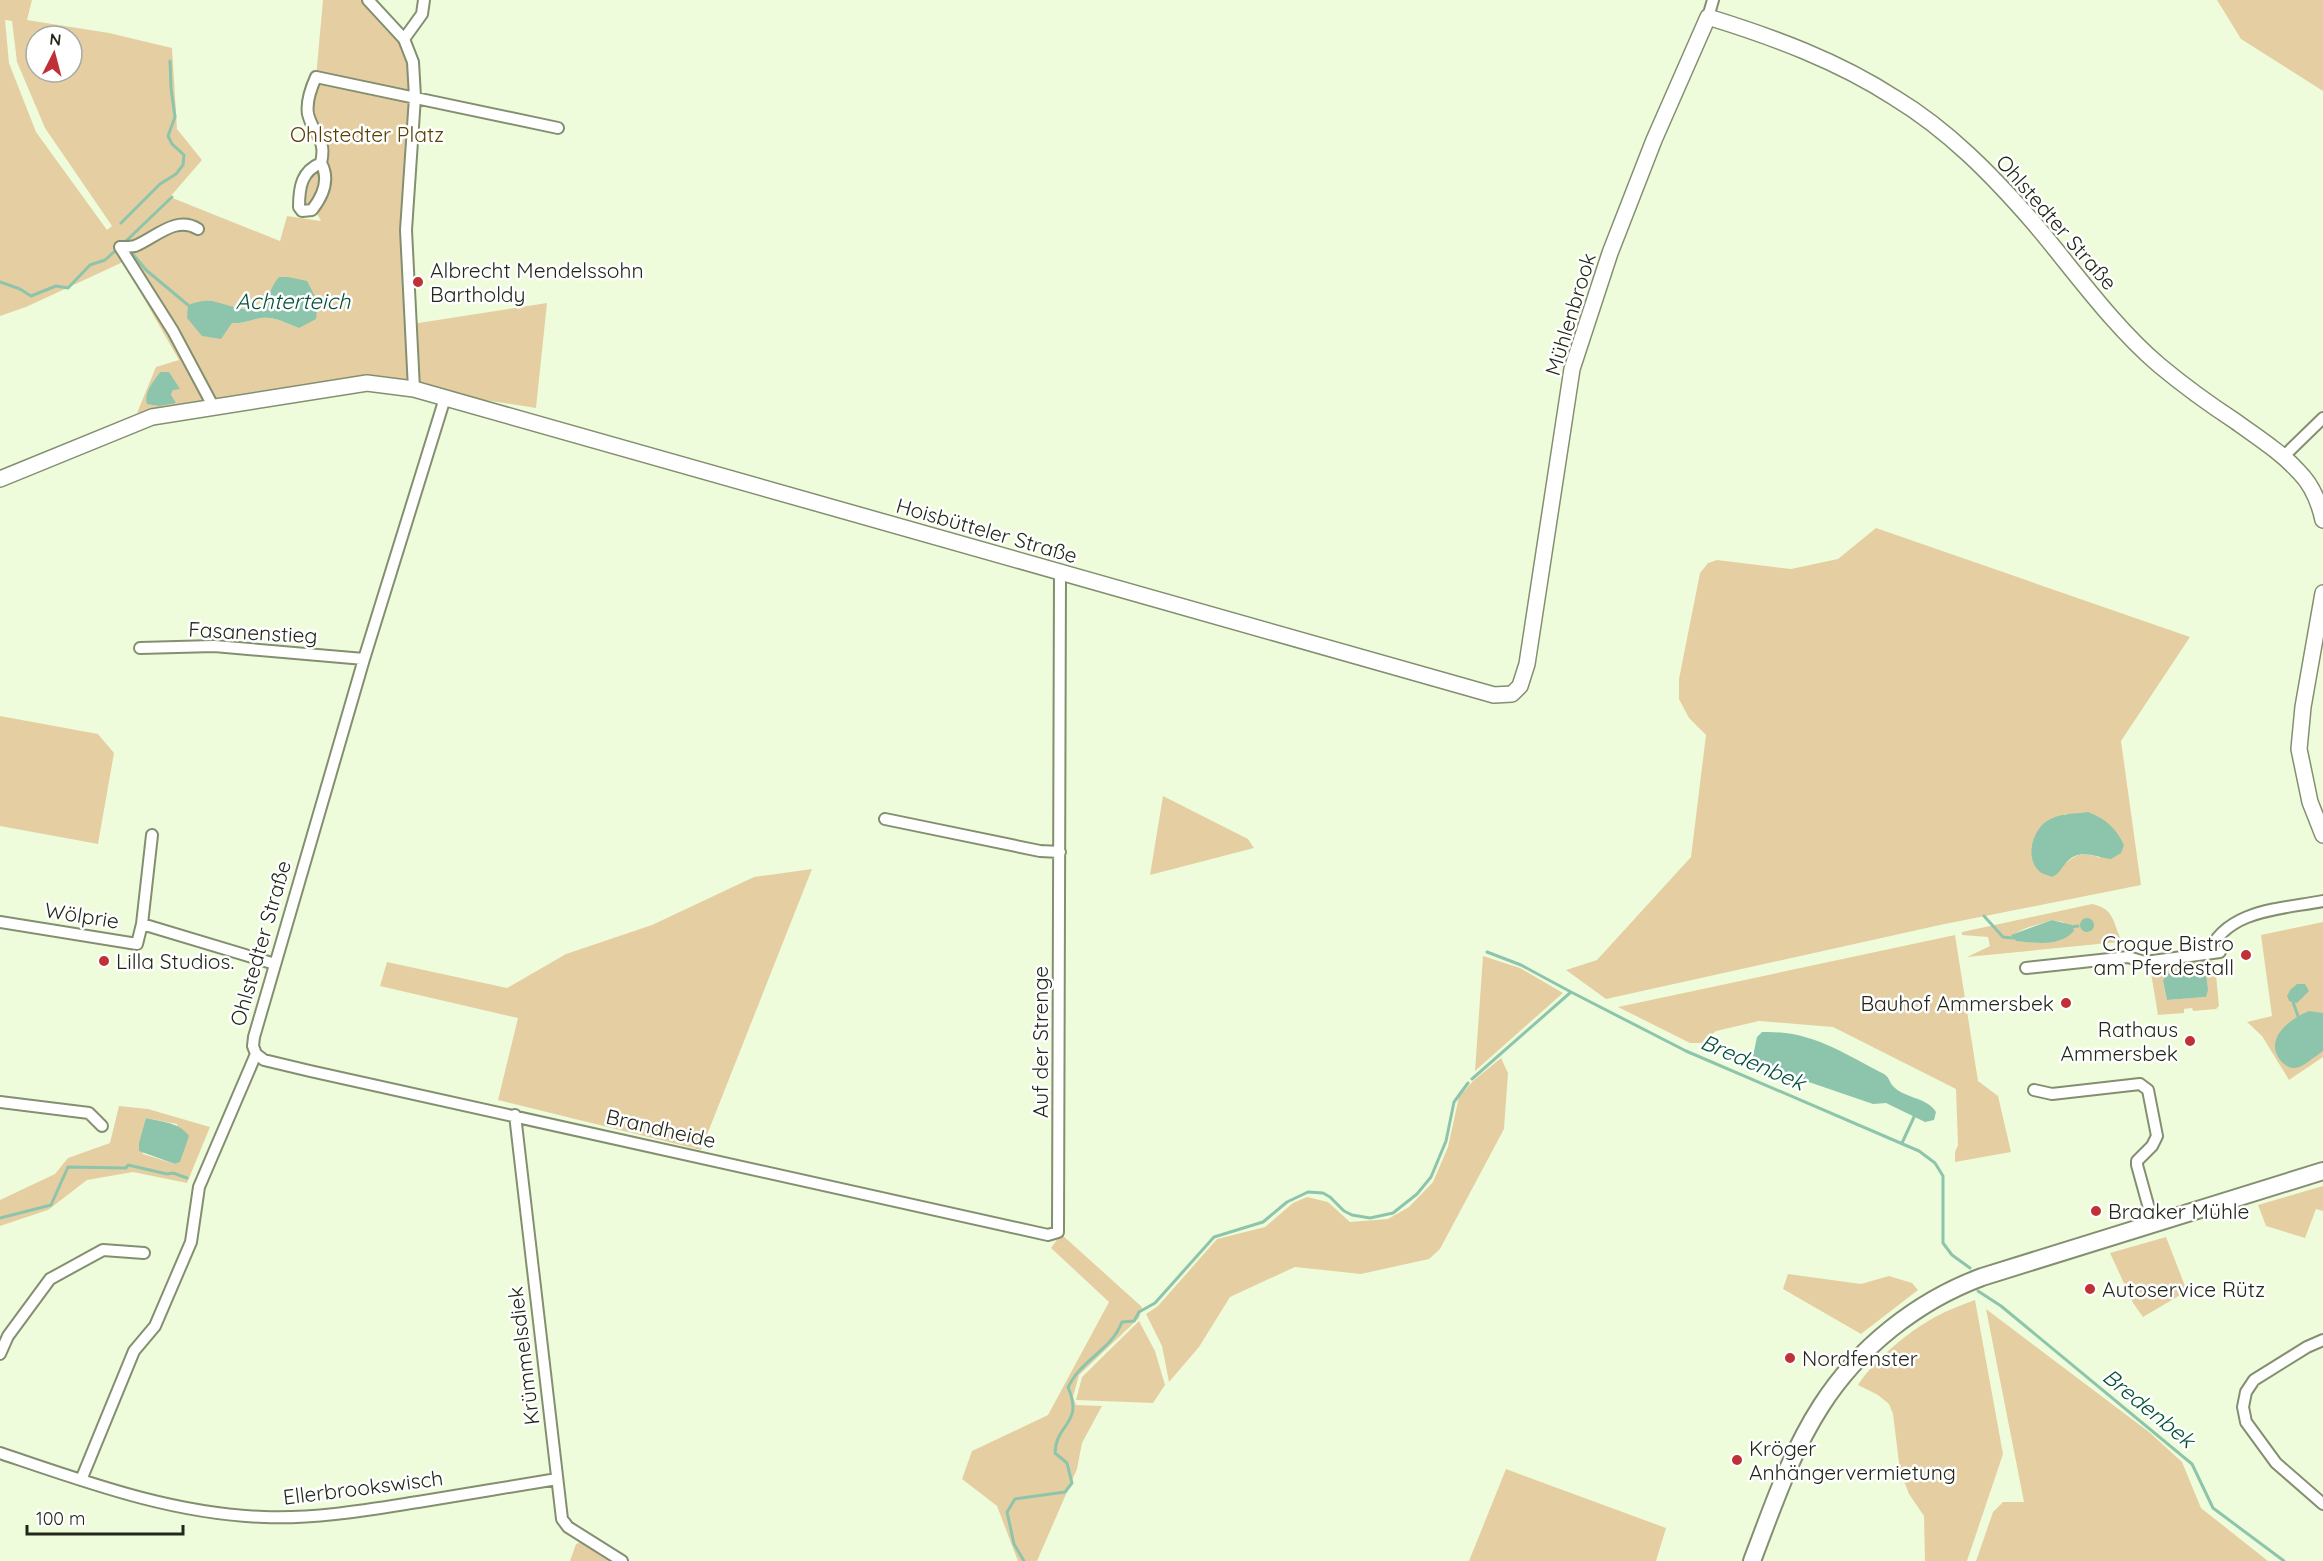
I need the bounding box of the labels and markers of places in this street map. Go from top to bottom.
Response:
place label: Albrecht Mendelssohn Bartholdy [430,257,644,307]
marker: Albrecht Mendelssohn Bartholdy [411,275,425,289]
place label: Croque Bistro am Pferdestall [2094,930,2234,980]
place label: Lilla Studios. [116,948,234,974]
marker: Croque Bistro am Pferdestall [2239,948,2253,962]
marker: Lilla Studios. [97,954,111,968]
place label: Bauhof Ammersbek [1860,990,2054,1016]
marker: Bauhof Ammersbek [2059,996,2073,1010]
place label: Rathaus Ammersbek [2060,1016,2178,1066]
marker: Rathaus Ammersbek [2183,1034,2197,1048]
place label: Braaker Mühle [2108,1198,2249,1224]
marker: Braaker Mühle [2089,1204,2103,1218]
place label: Autoservice Rütz [2102,1276,2265,1302]
marker: Autoservice Rütz [2083,1282,2097,1296]
place label: Nordfenster [1802,1345,1918,1371]
marker: Nordfenster [1783,1351,1797,1365]
place label: Kröger Anhängervermietung [1749,1435,1956,1485]
marker: Kröger Anhängervermietung [1730,1453,1744,1467]

